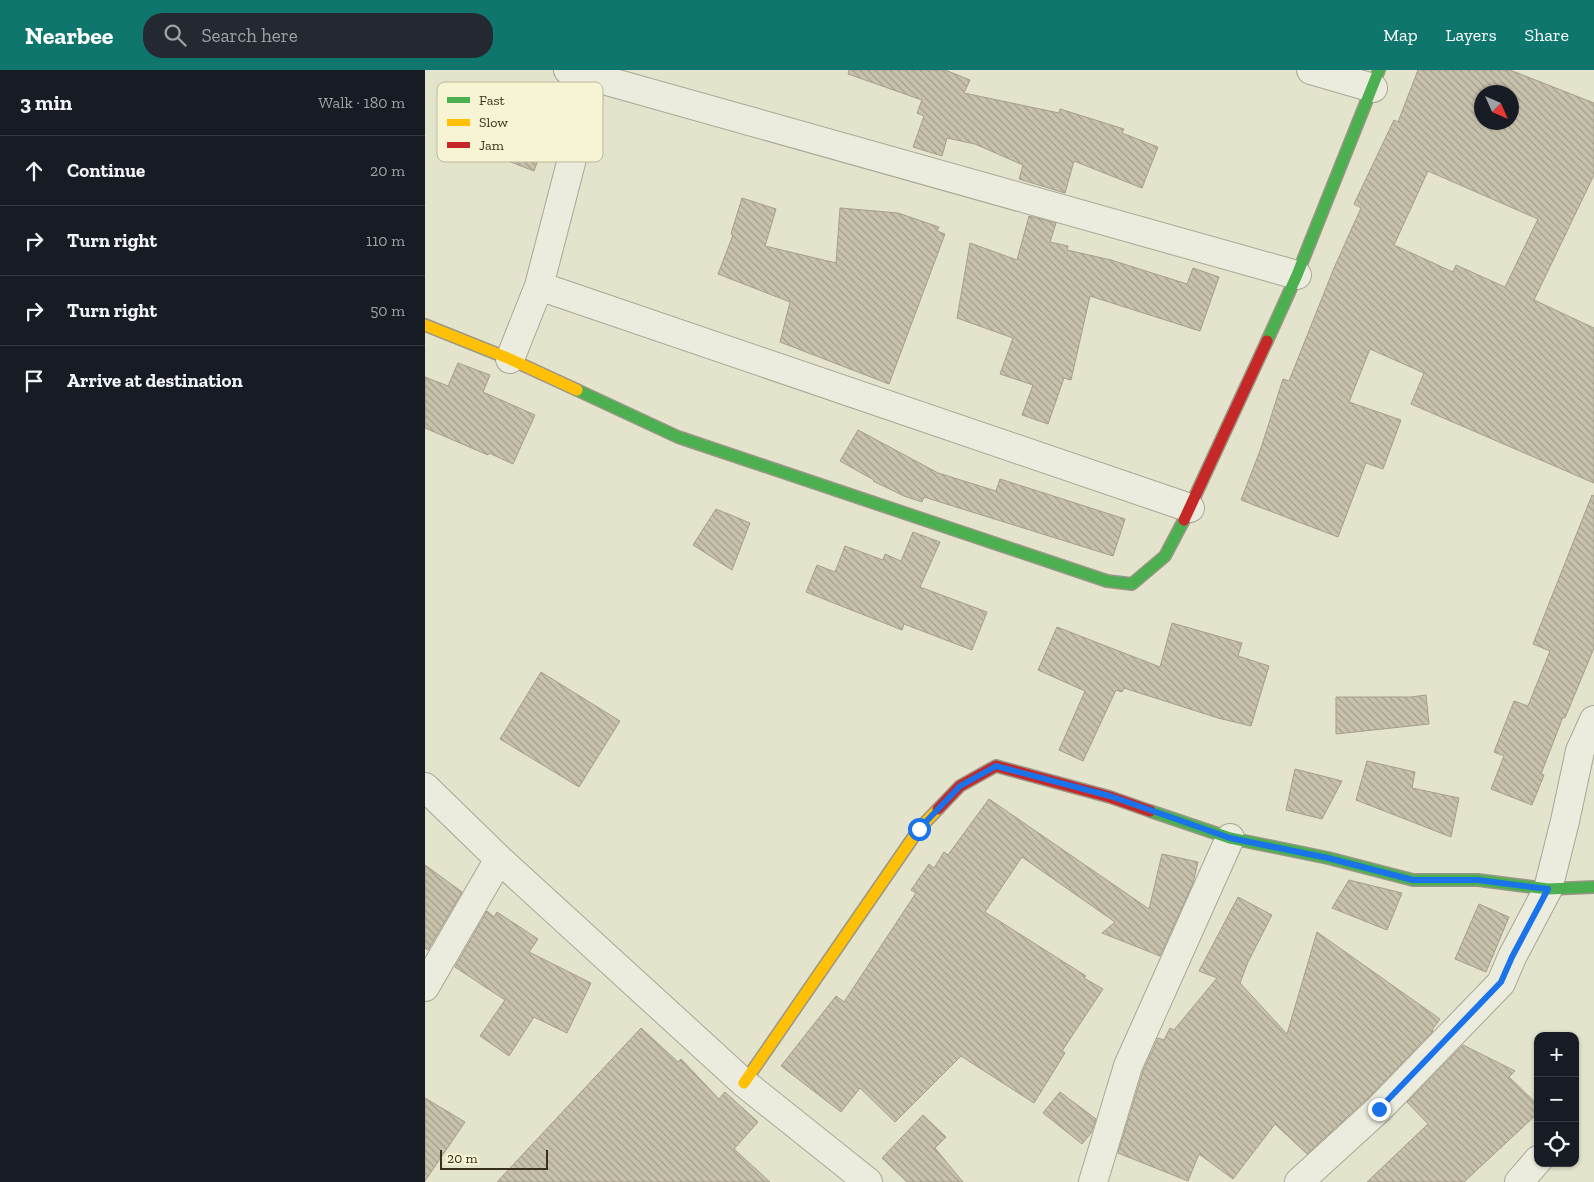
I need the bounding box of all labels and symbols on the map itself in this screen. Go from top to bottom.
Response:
legend [437,82,603,162]
north arrow [1474,85,1519,130]
text: Fast [479,92,506,109]
text: Slow [479,114,508,131]
text: Jam [479,137,504,154]
route start [908,818,931,841]
route end [1368,1098,1391,1121]
scale bar [440,1147,547,1170]

